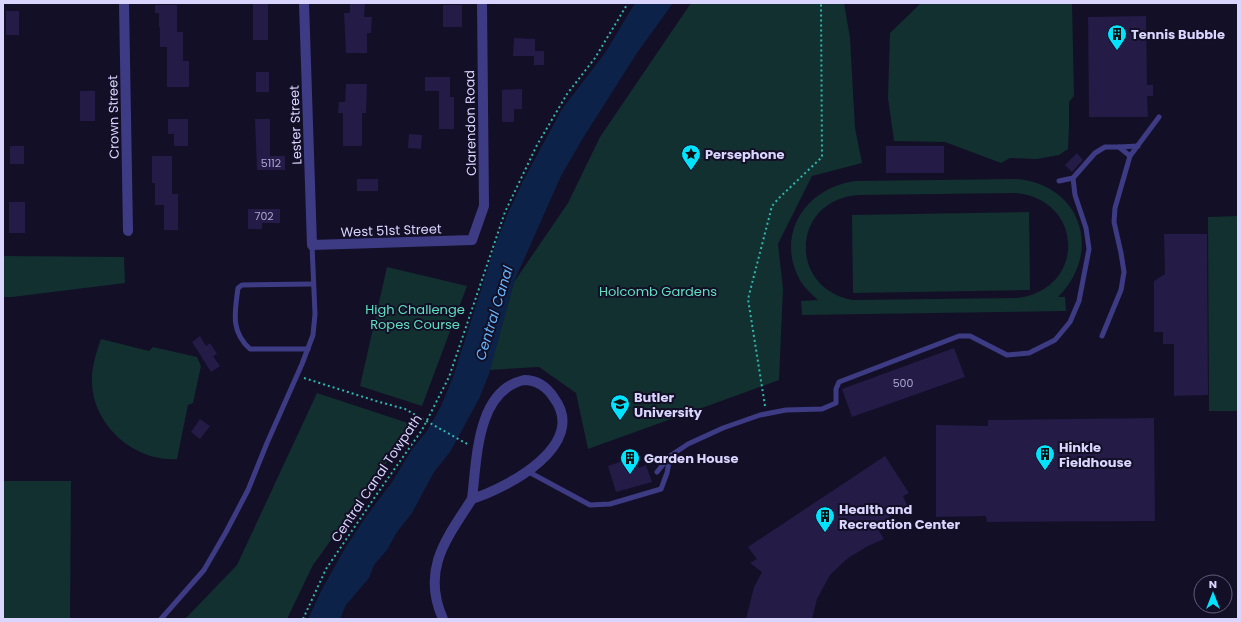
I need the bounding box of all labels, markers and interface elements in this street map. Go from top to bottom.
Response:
building icon: Tennis Bubble [1106,23,1128,51]
place label: Tennis Bubble [1131,25,1225,44]
street label: Clarendon Road [460,70,481,176]
street label: Crown Street [103,75,124,159]
street label: Lester Street [285,85,306,165]
place icon: Persephone [680,143,702,171]
place label: Persephone [705,145,785,164]
house number: 5112 [261,155,281,171]
house number: 702 [254,208,274,224]
street label: West 51st Street [340,219,442,242]
water label: Central Canal [470,263,518,363]
park label: Holcomb Gardens [599,282,717,301]
park label: High Challenge Ropes Course [365,300,465,334]
house number: 500 [893,375,913,391]
place label: Butler University [634,388,703,422]
school or university icon: Butler University [609,393,631,421]
street label: Central Canal Towpath [326,410,426,546]
place label: Hinkle Fieldhouse [1059,438,1132,472]
building icon: Hinkle Fieldhouse [1034,443,1056,471]
building icon: Garden House [619,447,641,475]
place label: Garden House [644,449,738,468]
place label: Health and Recreation Center [839,500,961,534]
building icon: Health and Recreation Center [814,505,836,533]
north arrow [1193,574,1233,614]
text: N [1209,576,1217,592]

